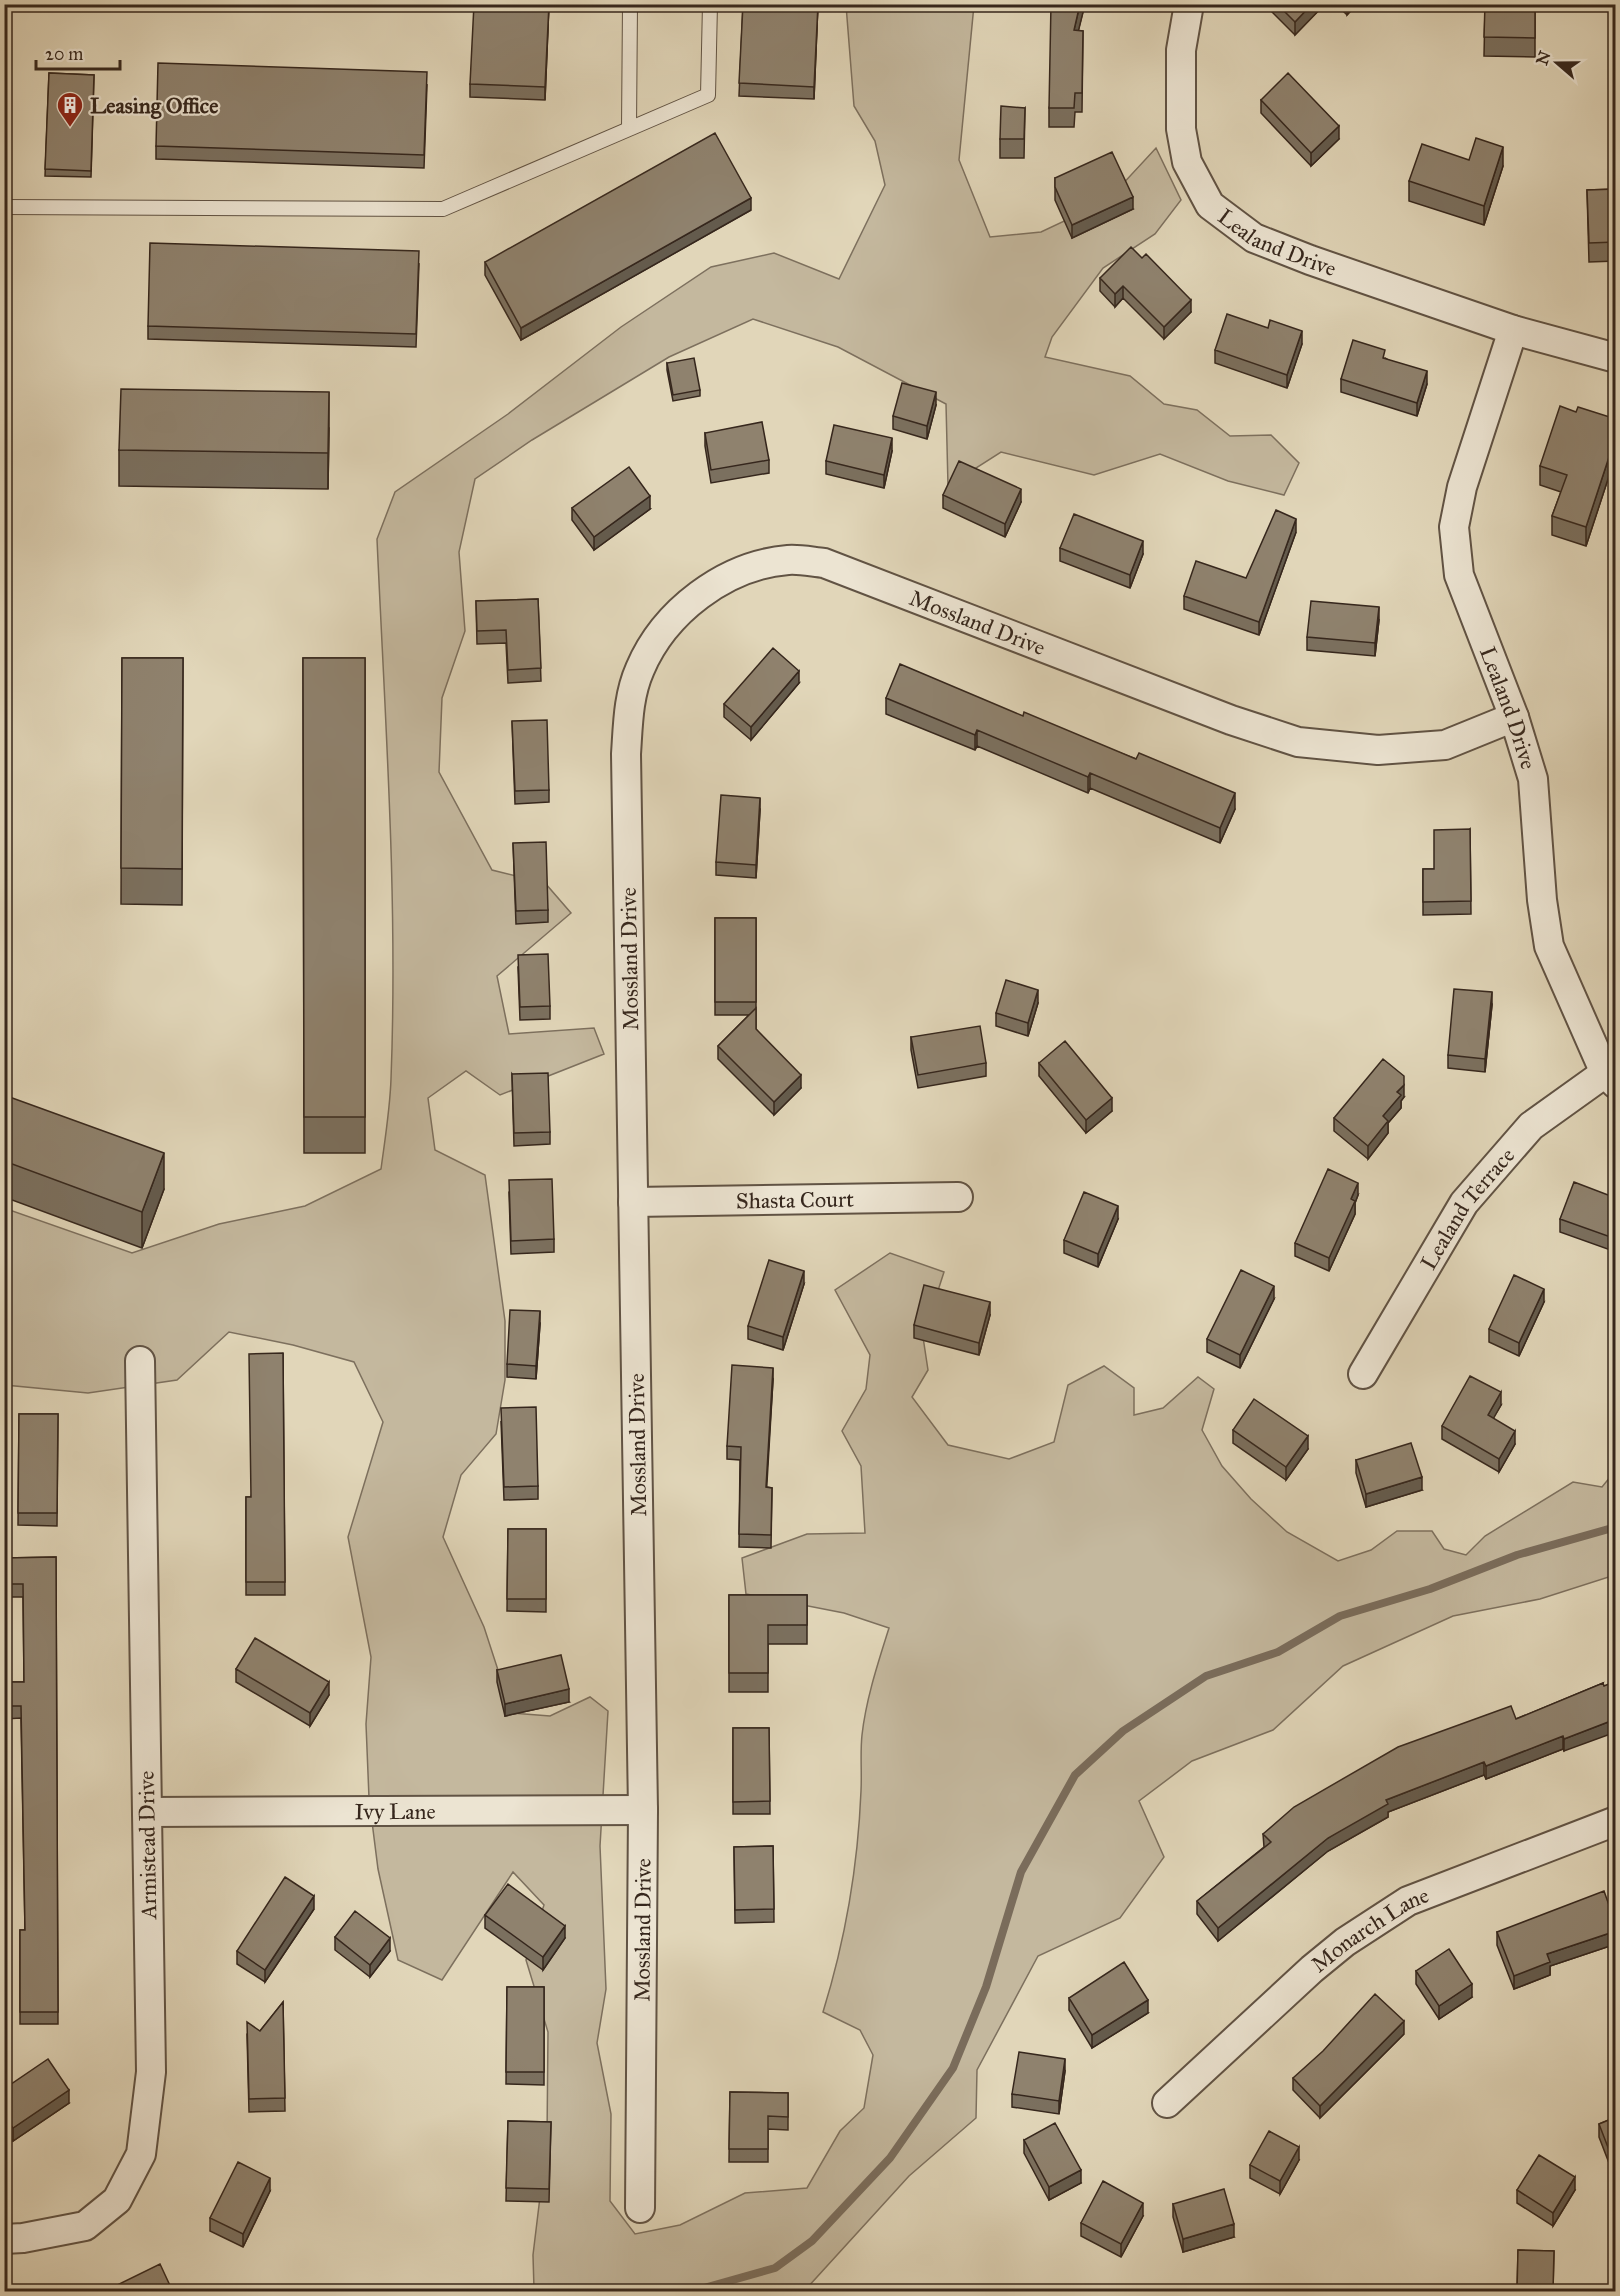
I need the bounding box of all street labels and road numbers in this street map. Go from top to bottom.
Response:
street label: Lealand Drive [1213,203,1340,282]
street label: Mossland Drive [906,584,1049,661]
street label: Lealand Drive [1474,643,1542,773]
street label: Mossland Drive [615,887,644,1031]
street label: Lealand Terrace [1415,1142,1520,1275]
street label: Shasta Court [736,1186,854,1214]
street label: Mossland Drive [623,1373,652,1517]
street label: Armistead Drive [133,1771,162,1920]
street label: Ivy Lane [354,1798,436,1825]
street label: Mossland Drive [629,1858,657,2002]
street label: Monarch Lane [1306,1881,1432,1978]

